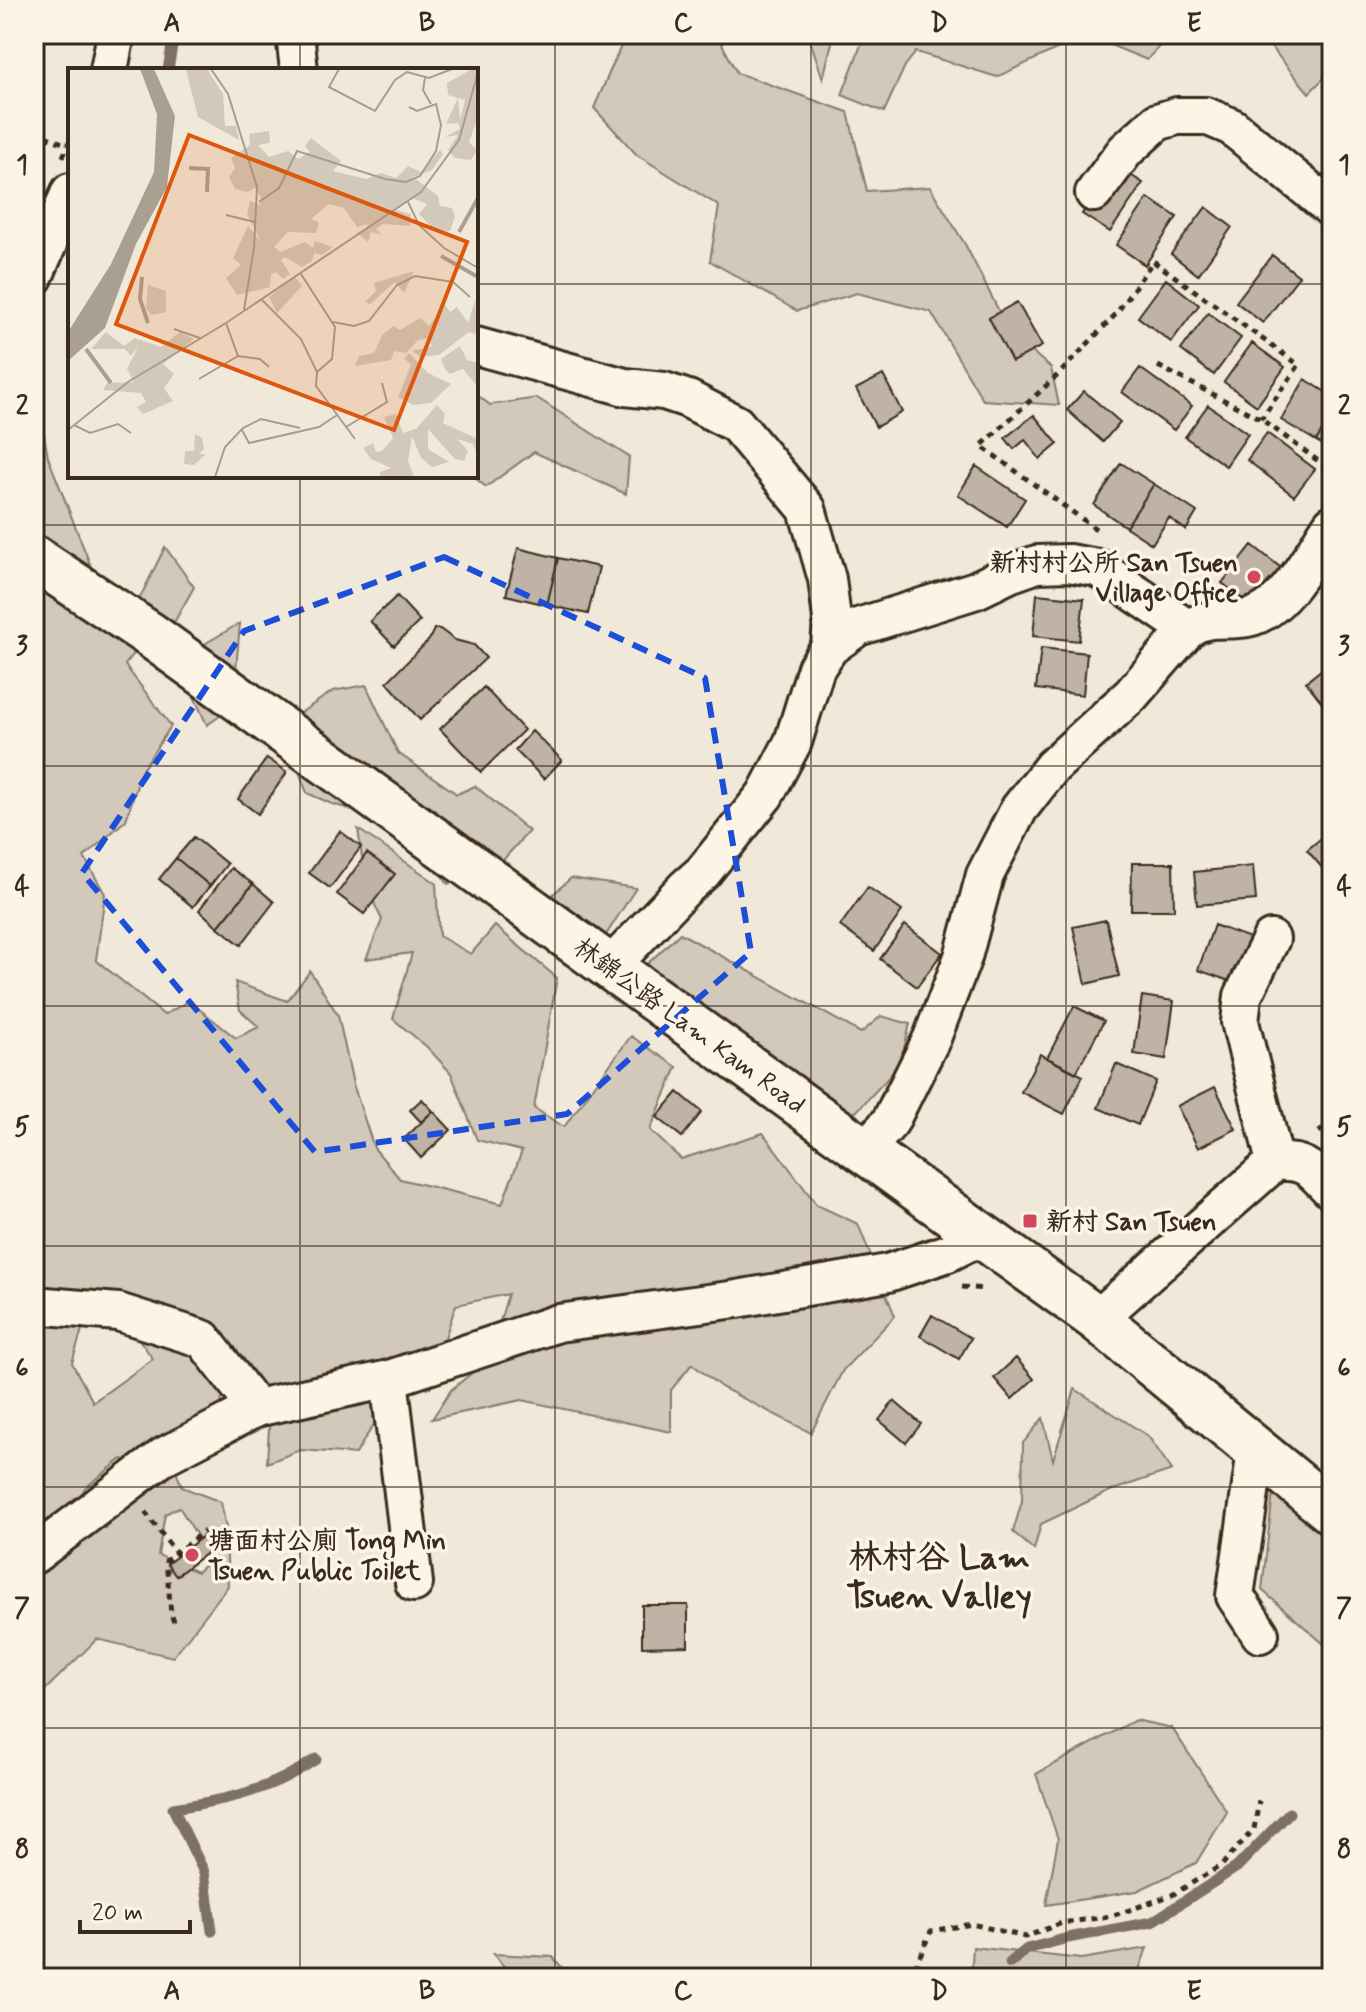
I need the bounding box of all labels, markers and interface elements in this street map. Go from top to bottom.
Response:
text: A [163,7,181,41]
text: B [419,7,435,41]
text: C [674,7,693,41]
text: D [930,7,948,41]
text: E [1186,7,1202,41]
inset map [68,68,478,478]
text: 1 [16,149,28,183]
text: 1 [1338,149,1350,183]
text: 2 [16,390,29,424]
text: 2 [1338,390,1351,424]
place label: 新村村公所 San Tsuen Village Office [989,547,1238,612]
marker: 新村村公所 San Tsuen Village Office [1245,568,1263,586]
text: 3 [16,630,28,664]
text: 3 [1338,630,1350,664]
text: 4 [14,871,30,905]
text: 4 [1336,871,1352,905]
street label: 林錦公路 Lam Kam Road [566,931,812,1122]
text: 5 [14,1111,30,1145]
text: 5 [1336,1111,1352,1145]
place label: 新村 San Tsuen [1046,1206,1217,1240]
marker: 新村 San Tsuen [1021,1212,1039,1230]
text: 6 [15,1352,29,1386]
text: 6 [1337,1352,1351,1386]
place label: 塘面村公廁 Tong Min Tsuen Public Toilet [208,1525,446,1589]
district label: 林村谷 Lam Tsuen Valley [846,1536,1032,1620]
marker: 塘面村公廁 Tong Min Tsuen Public Toilet [183,1546,201,1564]
text: 7 [14,1592,30,1626]
text: 7 [1336,1592,1352,1626]
text: 8 [15,1833,29,1867]
text: 8 [1337,1833,1351,1867]
scale bar [80,1884,190,1934]
text: 20 m [92,1898,143,1929]
text: A [163,1975,181,2009]
text: B [419,1975,435,2009]
text: C [674,1975,693,2009]
text: D [930,1975,948,2009]
text: E [1186,1975,1202,2009]

